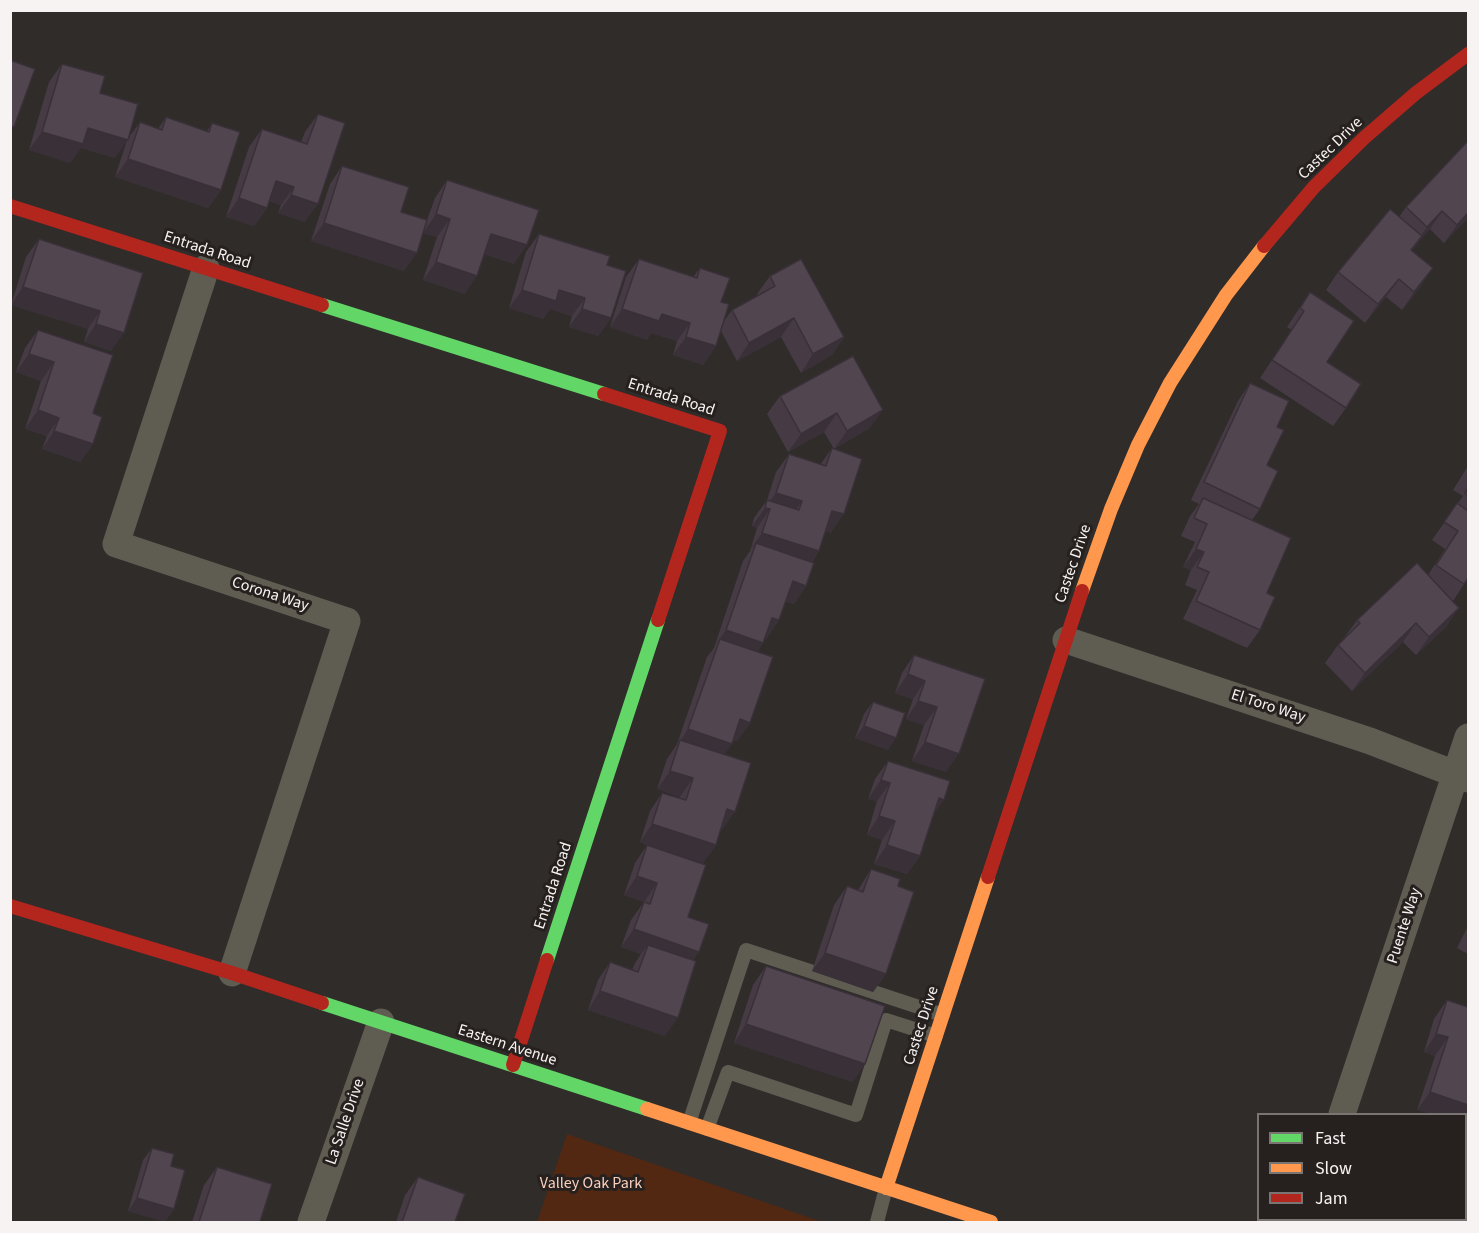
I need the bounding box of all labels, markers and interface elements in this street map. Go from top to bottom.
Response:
street label: Castec Drive [1295,114,1367,184]
street label: Entrada Road [161,228,253,274]
street label: Entrada Road [625,375,717,421]
street label: Castec Drive [1052,522,1096,606]
street label: Corona Way [229,574,311,616]
street label: El Toro Way [1228,686,1308,728]
street label: Entrada Road [531,840,577,932]
street label: Puente Way [1384,886,1426,966]
street label: Castec Drive [900,984,944,1068]
street label: Eastern Avenue [455,1021,559,1071]
street label: La Salle Drive [322,1077,370,1167]
legend [1257,1113,1467,1221]
text: Fast [1315,1126,1346,1151]
text: Slow [1315,1156,1352,1181]
park label: Valley Oak Park [540,1174,642,1194]
text: Jam [1315,1186,1348,1211]

